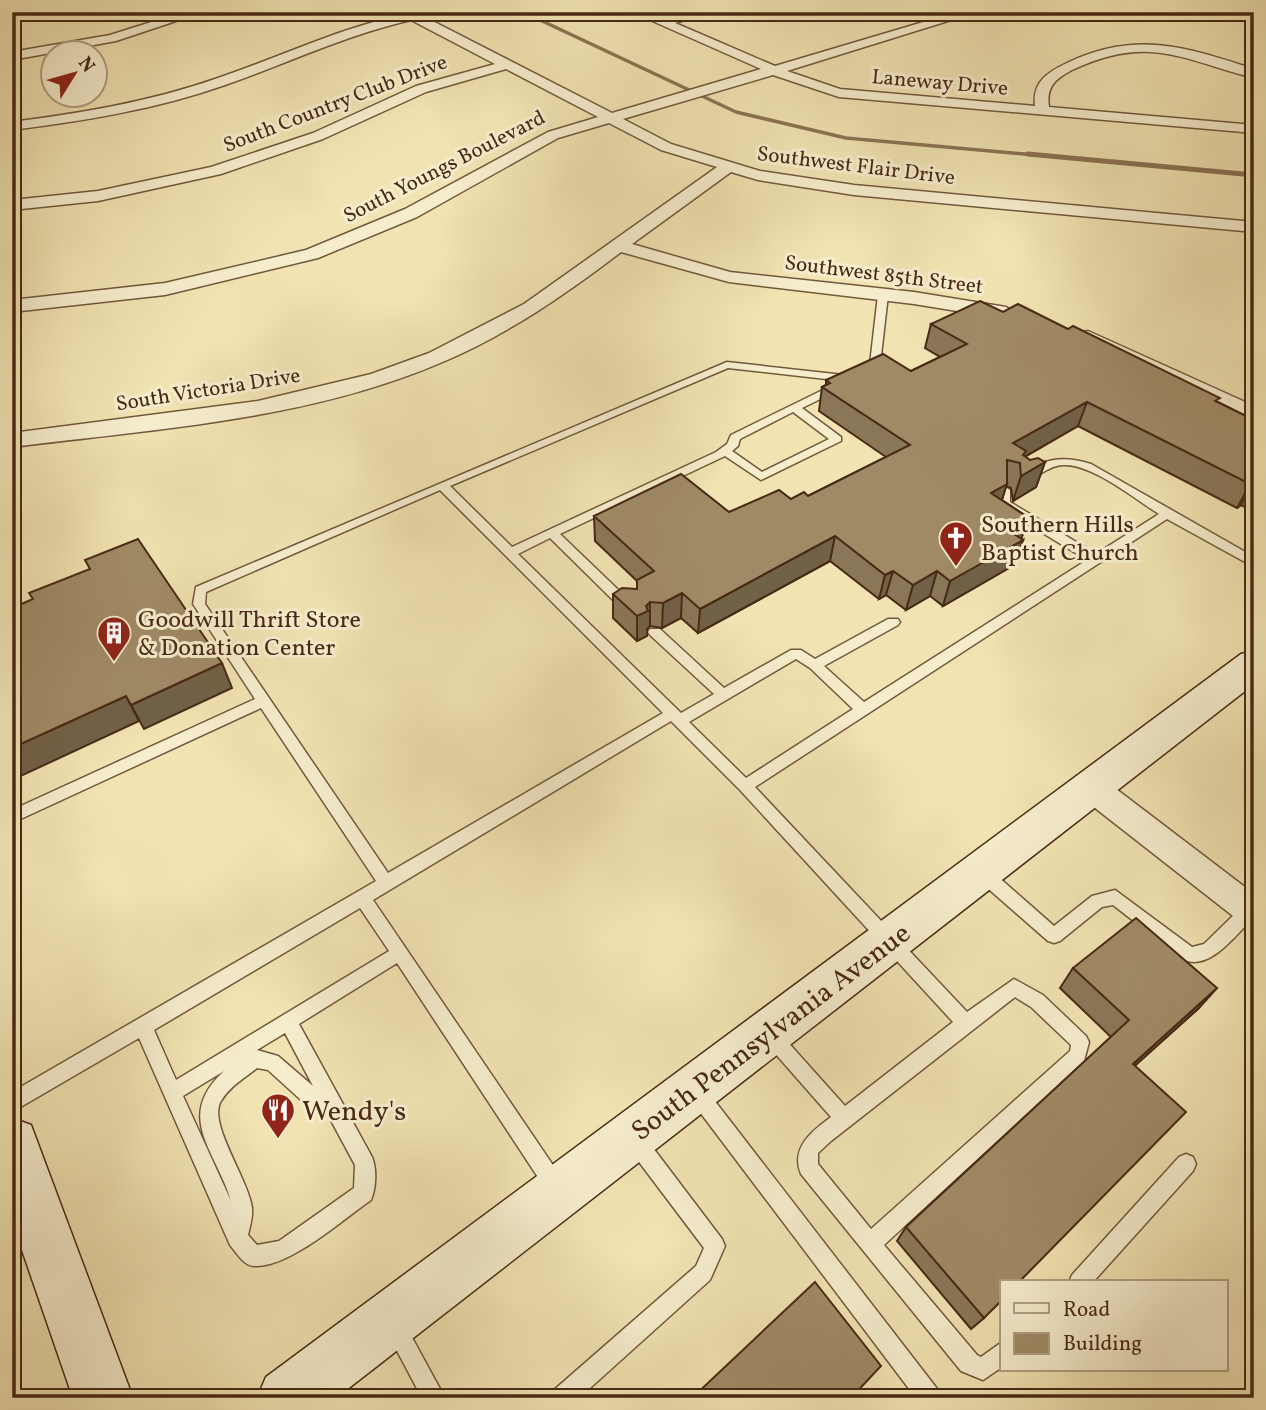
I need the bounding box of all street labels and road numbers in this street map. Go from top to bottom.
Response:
street label: South Country Club Drive [219,48,452,161]
street label: Laneway Drive [870,63,1009,104]
street label: South Youngs Boulevard [339,104,551,231]
street label: Southwest Flair Drive [755,140,957,193]
street label: Southwest 85th Street [783,249,985,302]
street label: South Victoria Drive [114,362,303,419]
street label: South Pennsylvania Avenue [624,915,919,1151]

